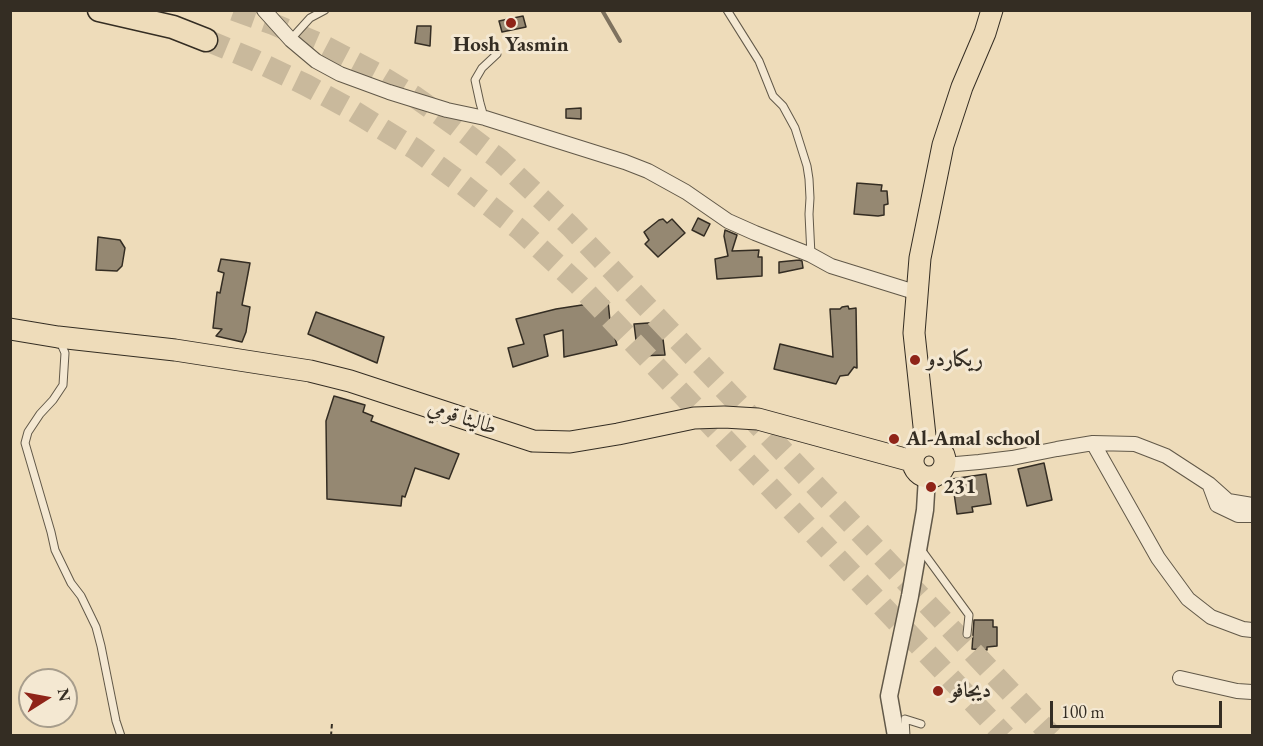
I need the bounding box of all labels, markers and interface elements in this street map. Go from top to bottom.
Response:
marker: Hosh Yasmin [504,16,518,30]
place label: Hosh Yasmin [453,32,569,58]
place label: ريكاردو [927,347,983,373]
marker: ريكاردو [908,353,922,367]
street label: طاليثا قومي [424,395,500,441]
place label: Al-Amal school [906,426,1041,452]
marker: Al-Amal school [887,432,901,446]
place label: 231 [943,474,976,500]
marker: 231 [924,480,938,494]
north arrow [18,668,78,728]
place label: ديجافو [950,678,991,704]
marker: ديجافو [931,684,945,698]
text: N [53,686,76,703]
scale bar [1053,689,1226,727]
text: 100 m [1061,700,1105,723]

